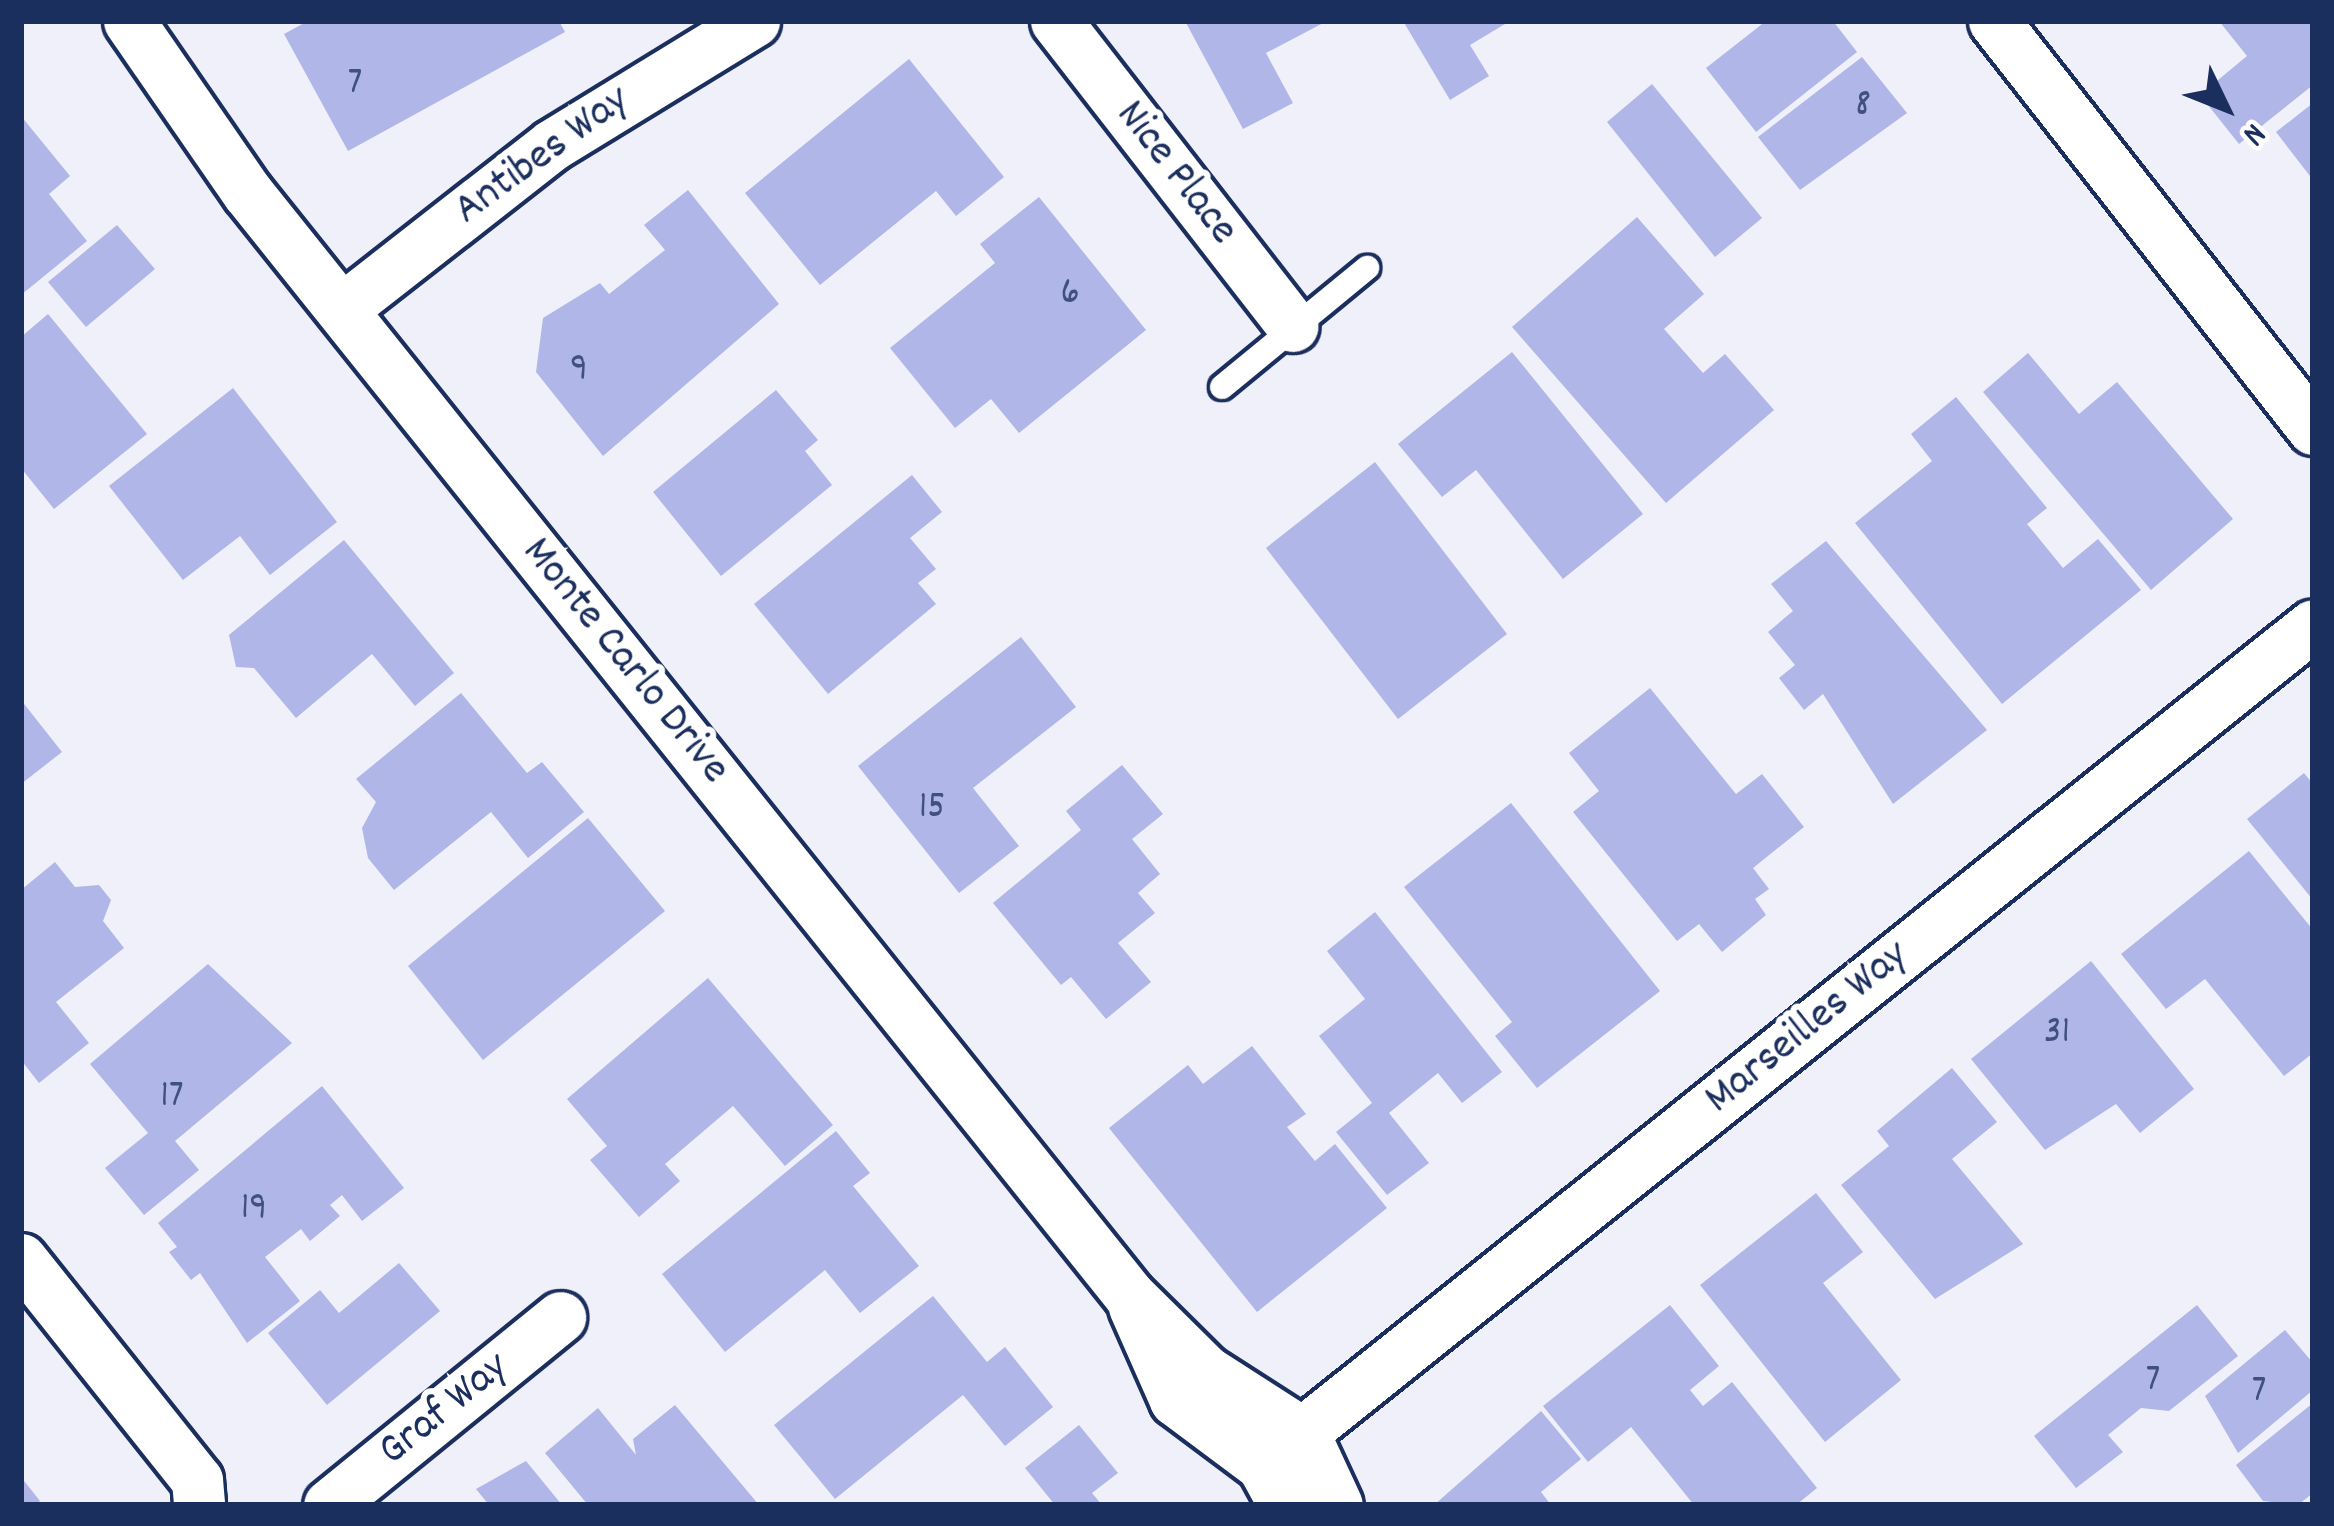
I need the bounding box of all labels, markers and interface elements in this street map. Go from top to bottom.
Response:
north arrow [2166,48,2286,168]
house number: 7 [348,62,362,108]
street label: Antibes Way [445,75,641,239]
house number: 8 [1855,84,1871,130]
street label: Nice Place [1102,91,1248,257]
text: N [2230,111,2275,155]
house number: 6 [1060,272,1080,318]
house number: 9 [570,348,588,394]
street label: Monte Carlo Drive [508,528,740,796]
house number: 15 [919,786,945,832]
street label: Marseilles Way [1695,930,1921,1128]
house number: 31 [2044,1011,2070,1057]
house number: 17 [160,1075,184,1121]
house number: 19 [241,1187,267,1233]
street label: Graf Way [369,1342,521,1480]
house number: 7 [2146,1359,2160,1405]
house number: 7 [2252,1370,2266,1416]

